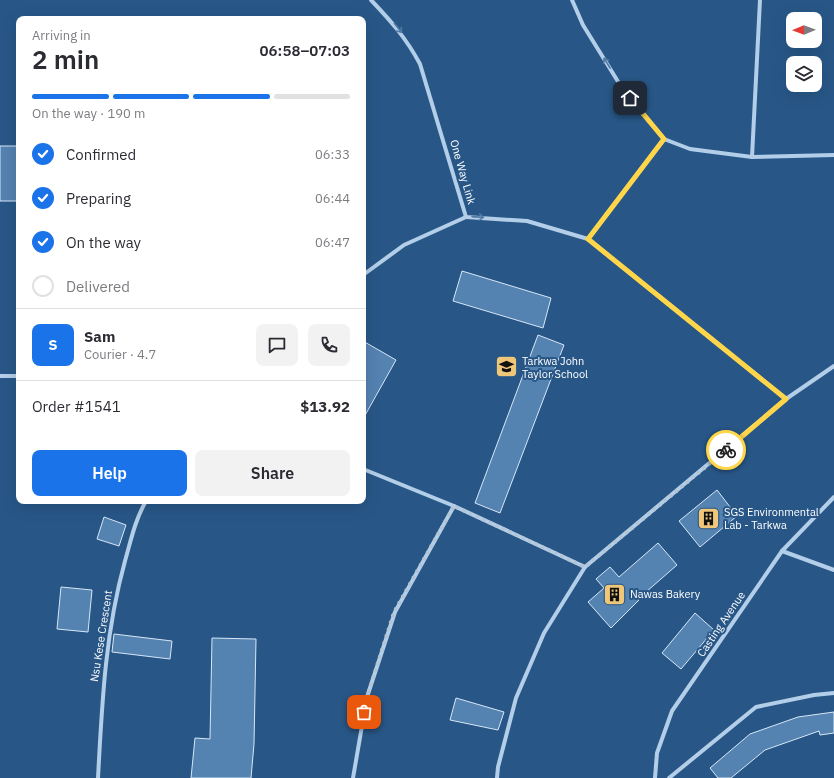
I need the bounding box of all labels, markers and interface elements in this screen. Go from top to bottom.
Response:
north arrow [786,12,822,48]
map controls [786,12,822,92]
one-way arrow [393,23,402,34]
text: Arriving in [32,27,91,44]
text: 06:58–07:03 [260,41,350,60]
text: 2 min [32,42,99,76]
button: layers [786,56,822,92]
one-way arrow [602,57,610,69]
pin [613,81,647,115]
icon: home [619,87,641,109]
text: On the way · 190 m [32,105,145,122]
street label: One Way Link [447,138,479,206]
icon: check [32,143,54,165]
text: Confirmed [66,145,136,164]
text: 06:33 [315,146,350,163]
icon: check [32,187,54,209]
text: Preparing [66,189,131,208]
text: 06:44 [315,190,350,207]
one-way arrow [471,214,484,221]
icon: check [32,231,54,253]
text: On the way [66,233,141,252]
text: 06:47 [315,234,350,251]
text: Delivered [66,277,130,296]
button: chat [256,324,298,366]
button: phone [308,324,350,366]
text: Sam [84,327,115,346]
text: S [48,335,58,354]
text: Courier · 4.7 [84,346,156,363]
school or university icon: Tarkwa John Taylor School [493,354,519,380]
place label: Tarkwa John Taylor School [522,354,588,381]
text: Order #1541 [32,397,121,416]
text: $13.92 [300,397,350,416]
courier [706,430,746,470]
icon: bike [715,439,737,461]
button: Help [32,450,187,496]
button: Share [195,450,350,496]
building icon: SGS Environmental Lab - Tarkwa [695,505,721,531]
place label: SGS Environmental Lab - Tarkwa [724,505,819,532]
building icon: Nawas Bakery [602,581,628,607]
place label: Nawas Bakery [630,587,701,601]
street label: Nsu Kese Crescent [87,589,115,683]
street label: Casting Avenue [694,589,748,659]
pin [347,695,381,729]
icon: bag [353,701,375,723]

